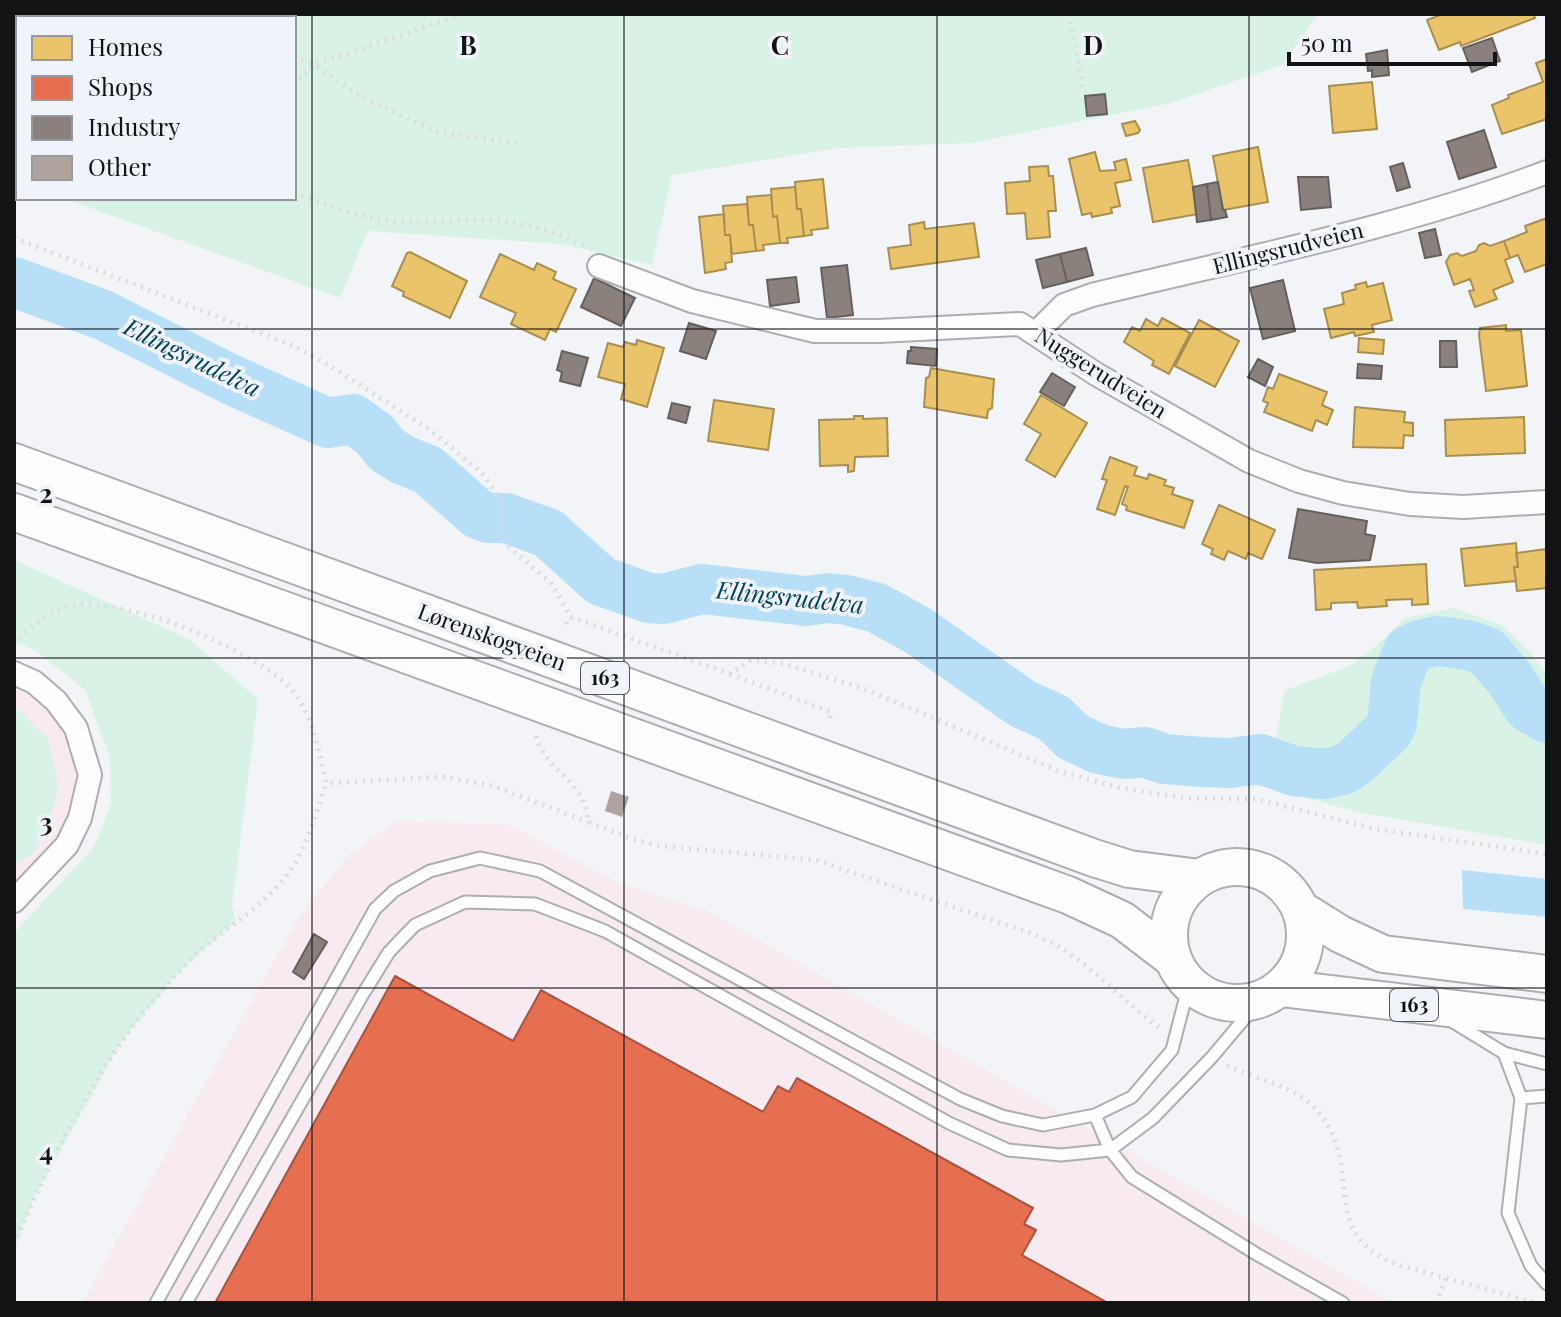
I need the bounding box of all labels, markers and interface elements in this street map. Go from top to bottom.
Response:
legend [16,16,296,200]
scale bar [1289,16,1495,66]
text: 50 m [1301,26,1353,58]
text: B [459,27,477,62]
text: C [771,27,789,62]
text: D [1083,27,1103,62]
text: Homes [88,30,163,62]
text: Shops [88,70,153,102]
text: Industry [88,110,180,142]
text: Other [88,150,152,182]
street label: Ellingsrudveien [1209,214,1366,280]
water label: Ellingsrudelva [118,309,266,403]
street label: Nuggerudveien [1030,320,1173,425]
text: 2 [39,475,53,510]
water label: Ellingsrudelva [714,572,866,620]
street label: Lørenskogveien [414,595,571,677]
road number: 163 [581,662,629,694]
text: 3 [40,804,52,839]
road number: 163 [1390,989,1438,1021]
text: 4 [39,1133,53,1168]

